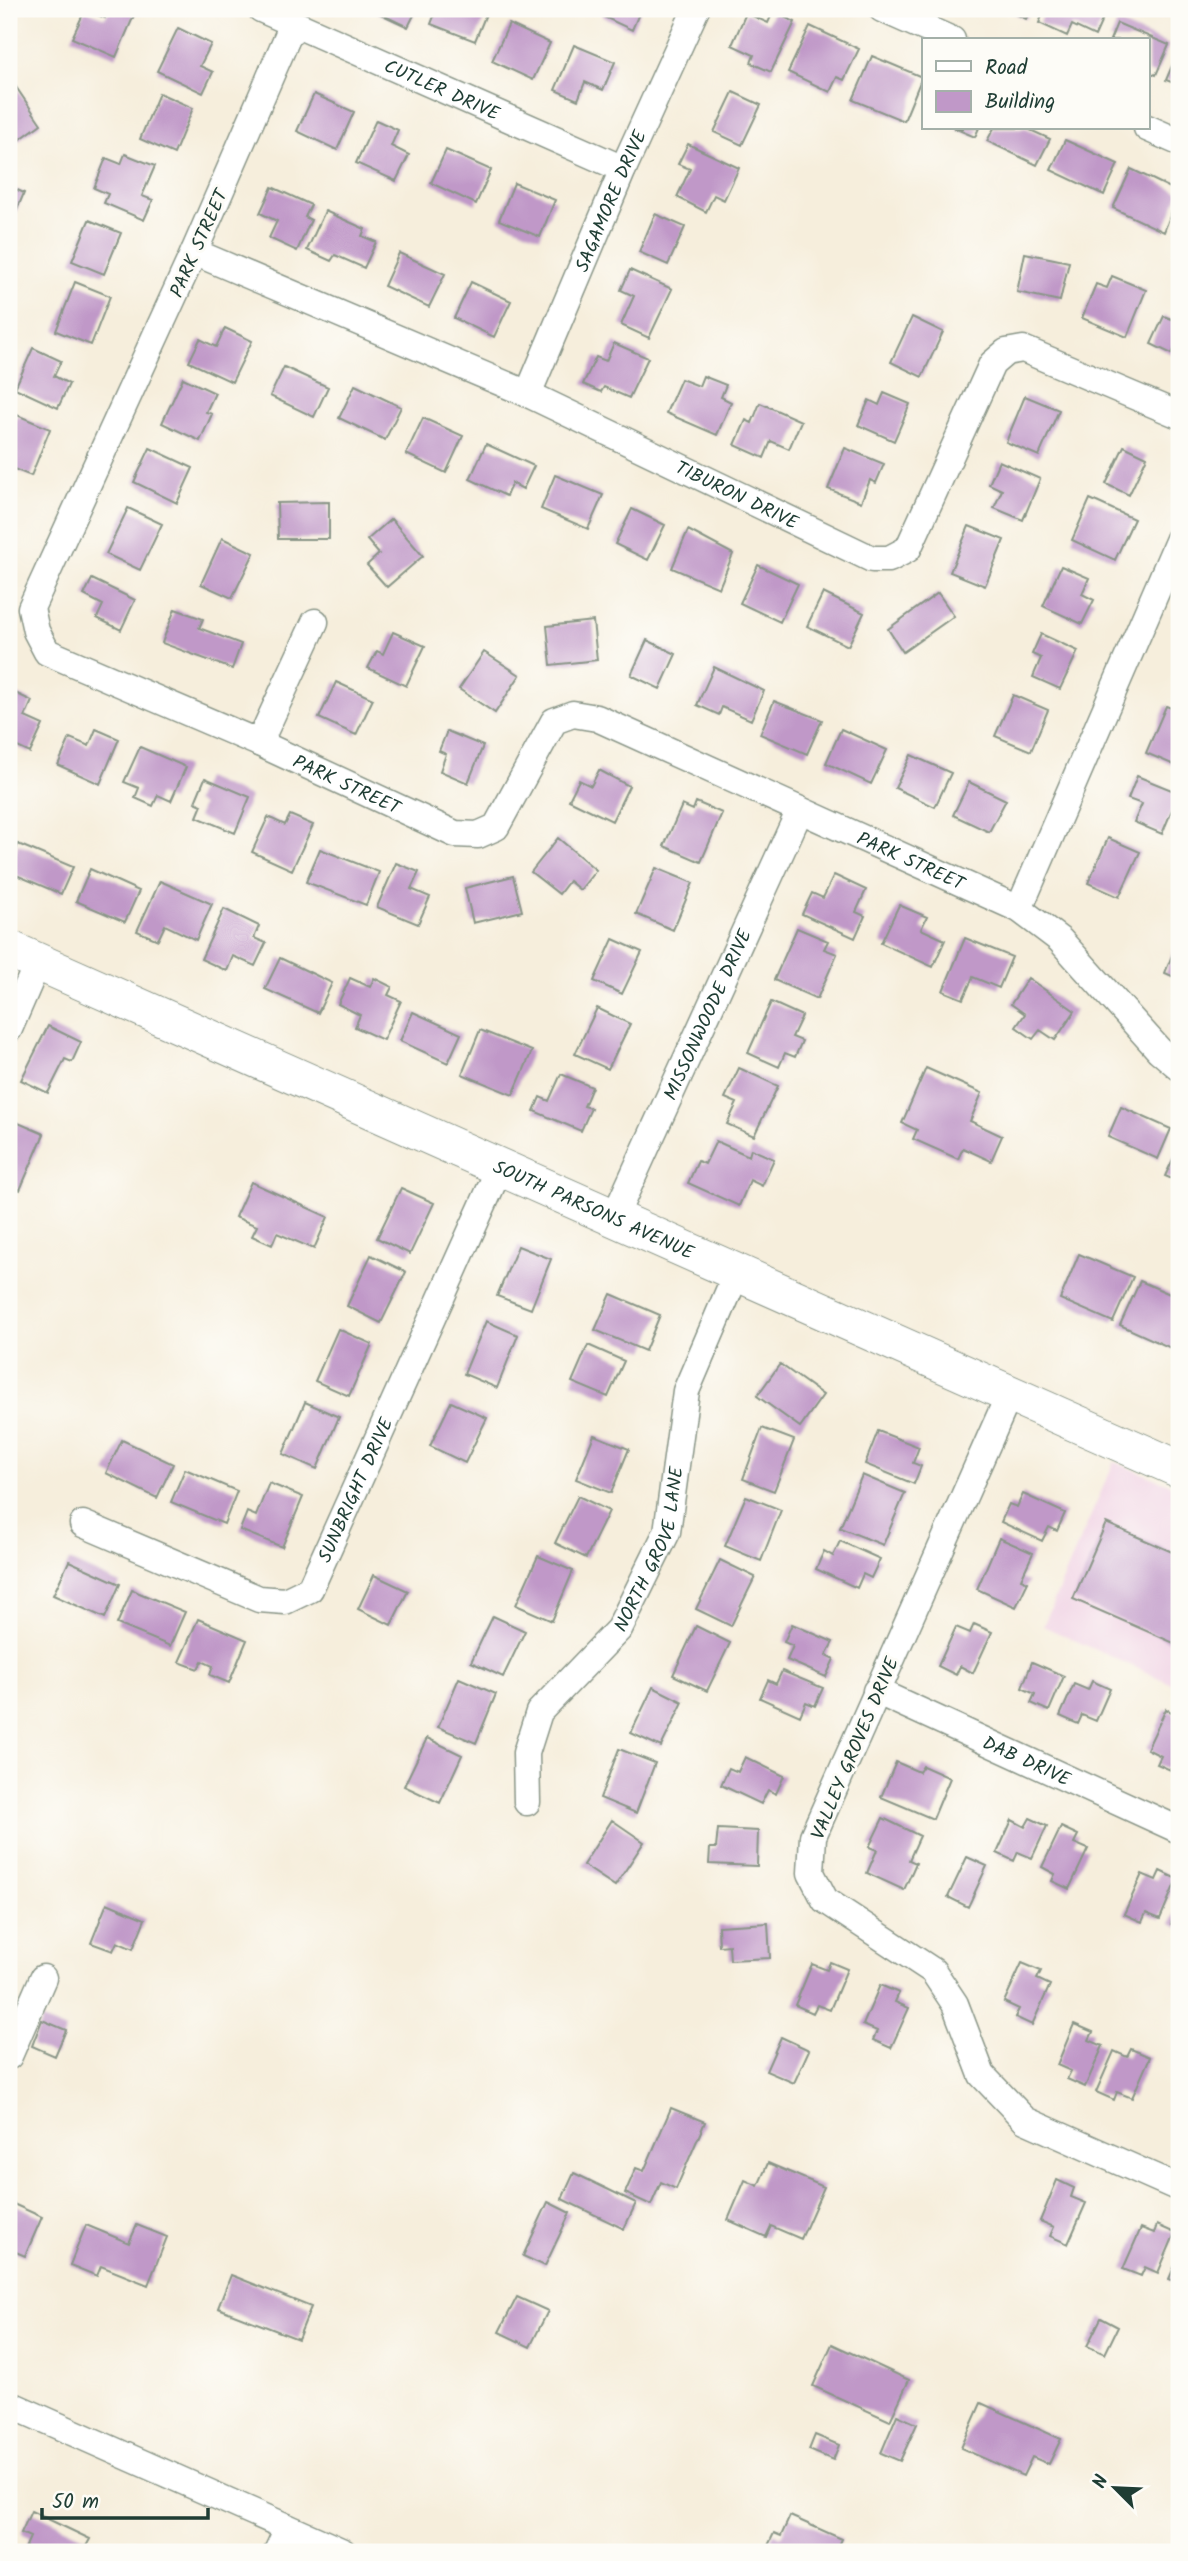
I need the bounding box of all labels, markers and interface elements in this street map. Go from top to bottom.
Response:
legend [922,38,1150,130]
street label: CUTLER DRIVE [379,52,505,130]
text: Road [985,52,1028,85]
text: Building [985,86,1055,119]
street label: SAGAMORE DRIVE [568,125,656,277]
street label: PARK STREET [163,183,238,303]
street label: TIBURON DRIVE [670,454,804,539]
street label: PARK STREET [287,748,407,824]
street label: PARK STREET [851,824,971,900]
street label: MISSONWOODE DRIVE [657,924,761,1106]
street label: SOUTH PARSONS AVENUE [488,1153,699,1269]
street label: SUNBRIGHT DRIVE [311,1412,403,1568]
street label: NORTH GROVE LANE [607,1464,693,1637]
street label: VALLEY GROVES DRIVE [804,1652,908,1845]
street label: DAB DRIVE [977,1729,1076,1796]
north arrow [1080,2452,1150,2522]
text: N [1085,2470,1117,2493]
scale bar [42,2477,208,2521]
text: 50 m [52,2486,99,2519]

